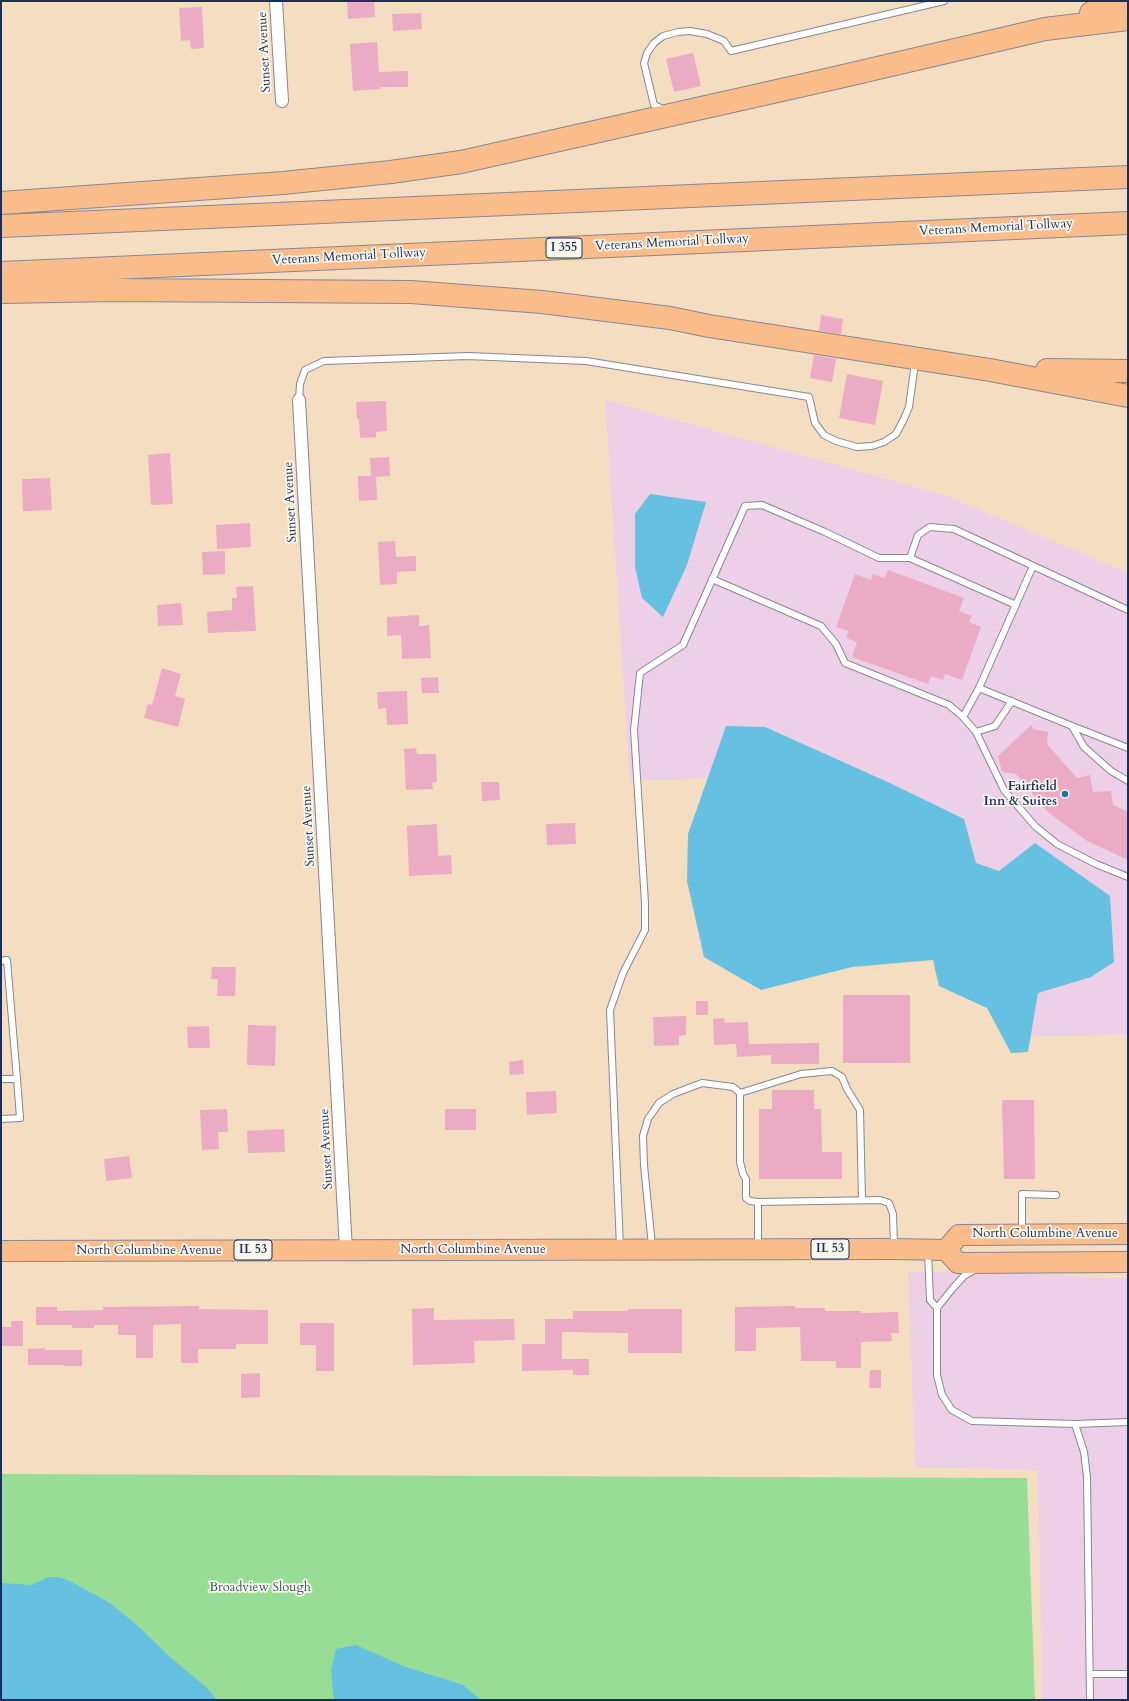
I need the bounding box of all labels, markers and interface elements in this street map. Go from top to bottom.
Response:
street label: Sunset Avenue [255,11,275,93]
street label: Veterans Memorial Tollway [919,216,1073,240]
street label: Veterans Memorial Tollway [595,231,749,255]
road number: I 355 [546,238,582,258]
street label: Veterans Memorial Tollway [272,245,426,269]
street label: Sunset Avenue [281,461,301,543]
place label: Fairfield Inn & Suites [984,779,1057,810]
street label: Sunset Avenue [299,785,319,867]
marker: Fairfield Inn & Suites [1060,789,1070,799]
street label: Sunset Avenue [317,1108,337,1190]
street label: North Columbine Avenue [972,1226,1118,1242]
road number: IL 53 [811,1239,849,1259]
road number: IL 53 [234,1240,272,1260]
street label: North Columbine Avenue [400,1242,546,1258]
street label: North Columbine Avenue [76,1243,222,1259]
park label: Broadview Slough [209,1580,311,1596]

